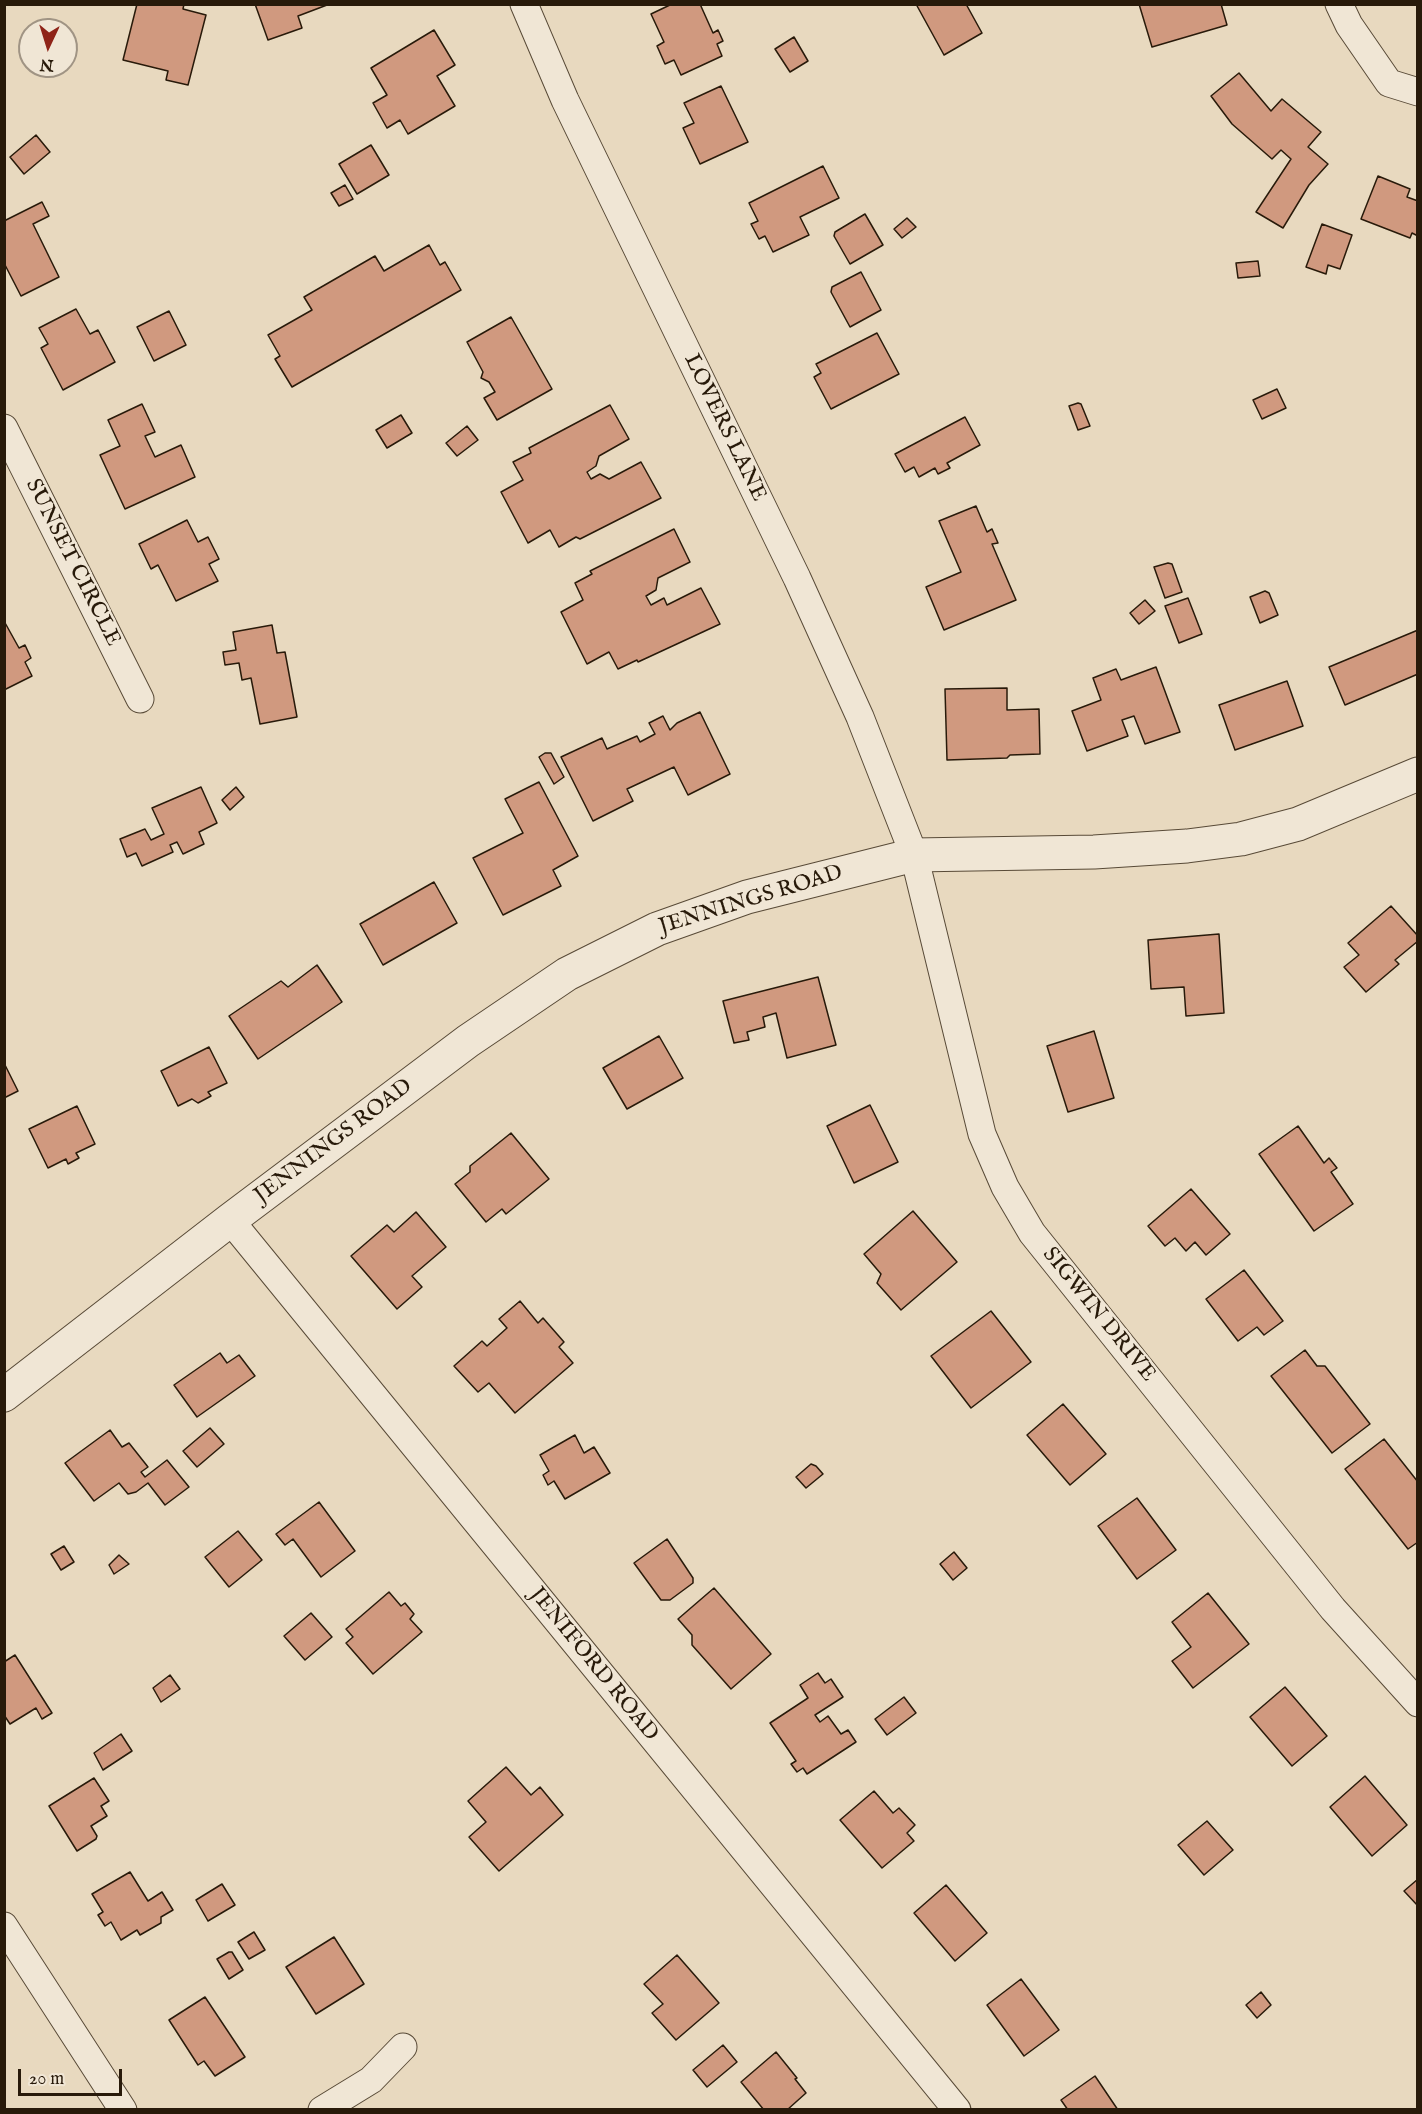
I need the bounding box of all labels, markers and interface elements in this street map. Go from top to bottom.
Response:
north arrow [18,18,78,78]
text: N [39,54,54,74]
street label: LOVERS LANE [677,350,771,506]
street label: SUNSET CIRCLE [18,475,126,651]
street label: JENNINGS ROAD [656,861,846,941]
street label: JENNINGS ROAD [250,1074,418,1210]
street label: SIGWIN DRIVE [1036,1243,1160,1387]
street label: JENIFORD ROAD [523,1583,663,1747]
scale bar [21,2057,124,2095]
text: 20 m [29,2068,64,2091]

